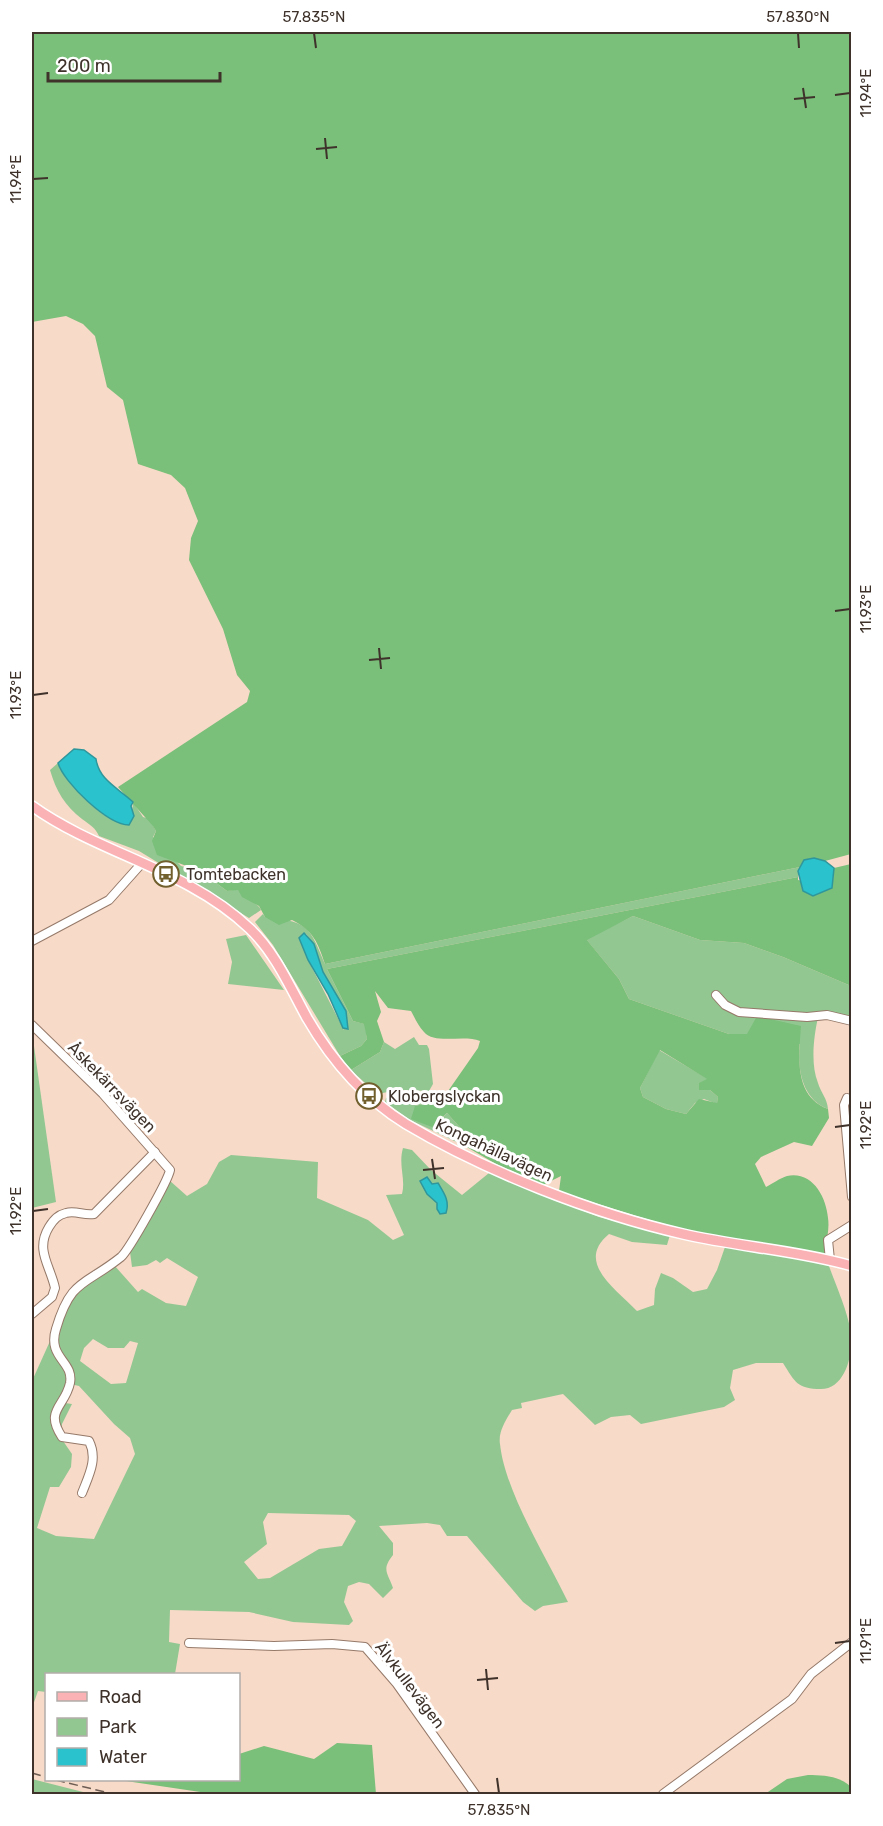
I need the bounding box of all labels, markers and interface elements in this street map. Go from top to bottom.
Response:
text: 57.835°N [283,8,345,26]
text: 57.830°N [766,8,830,26]
scale bar [48,45,220,83]
text: 200 m [57,55,111,77]
text: 11.94°E [857,69,875,117]
text: 11.94°E [7,155,25,203]
text: 11.93°E [857,585,875,633]
text: 11.93°E [7,671,25,719]
bus stop icon: Tomtebacken [151,859,181,889]
place label: Tomtebacken [186,865,286,884]
street label: Åskekärrsvägen [64,1038,160,1136]
bus stop icon: Klobergslyckan [354,1081,384,1111]
place label: Klobergslyckan [388,1087,501,1106]
text: 11.92°E [857,1101,875,1149]
street label: Kongahällavägen [432,1115,556,1185]
text: 11.92°E [7,1187,25,1235]
text: 11.91°E [857,1618,875,1664]
street label: Älvkullevägen [371,1638,449,1732]
legend [45,1673,240,1781]
text: Road [99,1686,142,1708]
text: Park [99,1716,137,1738]
text: Water [99,1746,147,1768]
text: 57.835°N [468,1801,530,1819]

